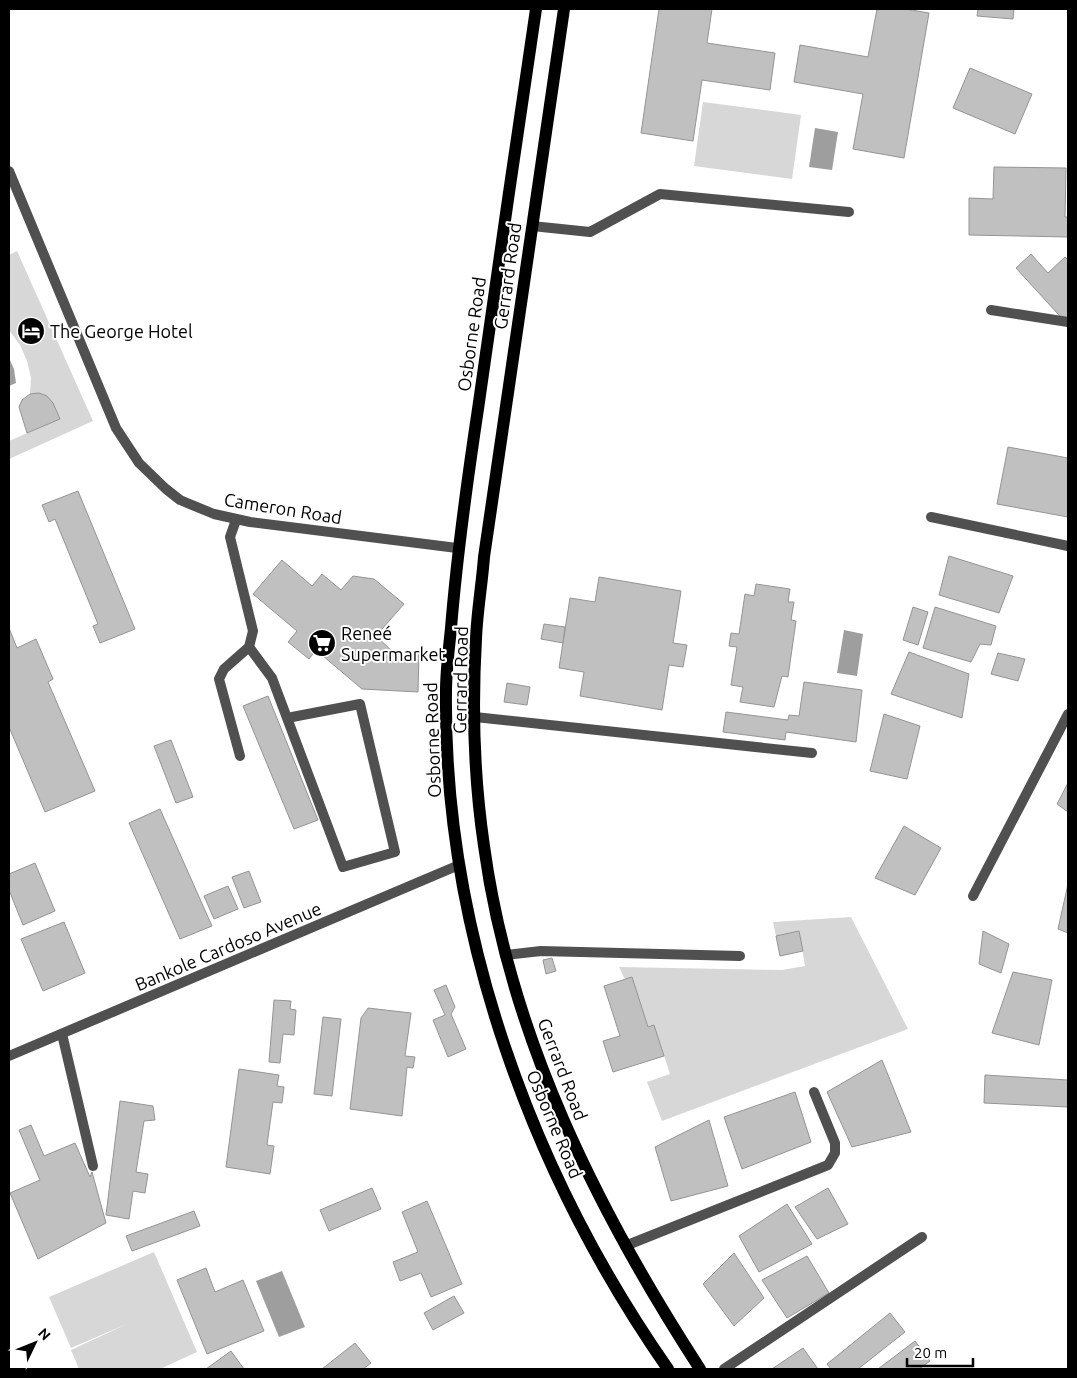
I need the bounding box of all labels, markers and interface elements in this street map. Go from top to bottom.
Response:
street label: Gerrard Road [490,221,524,331]
street label: Osborne Road [453,275,489,393]
hotel icon: The George Hotel [16,316,46,346]
place label: The George Hotel [50,321,193,341]
street label: Cameron Road [223,489,343,527]
place label: Reneé Supermarket [341,623,445,664]
street label: Gerrard Road [449,626,471,734]
supermarket icon: Reneé Supermarket [307,628,337,658]
street label: Osborne Road [420,682,444,798]
street label: Bankole Cardoso Avenue [132,898,324,994]
street label: Gerrard Road [534,1015,592,1123]
street label: Osborne Road [523,1067,587,1181]
north arrow [10,1318,60,1368]
text: N [35,1325,54,1343]
scale bar [907,1336,973,1368]
text: 20 m [914,1344,947,1361]

